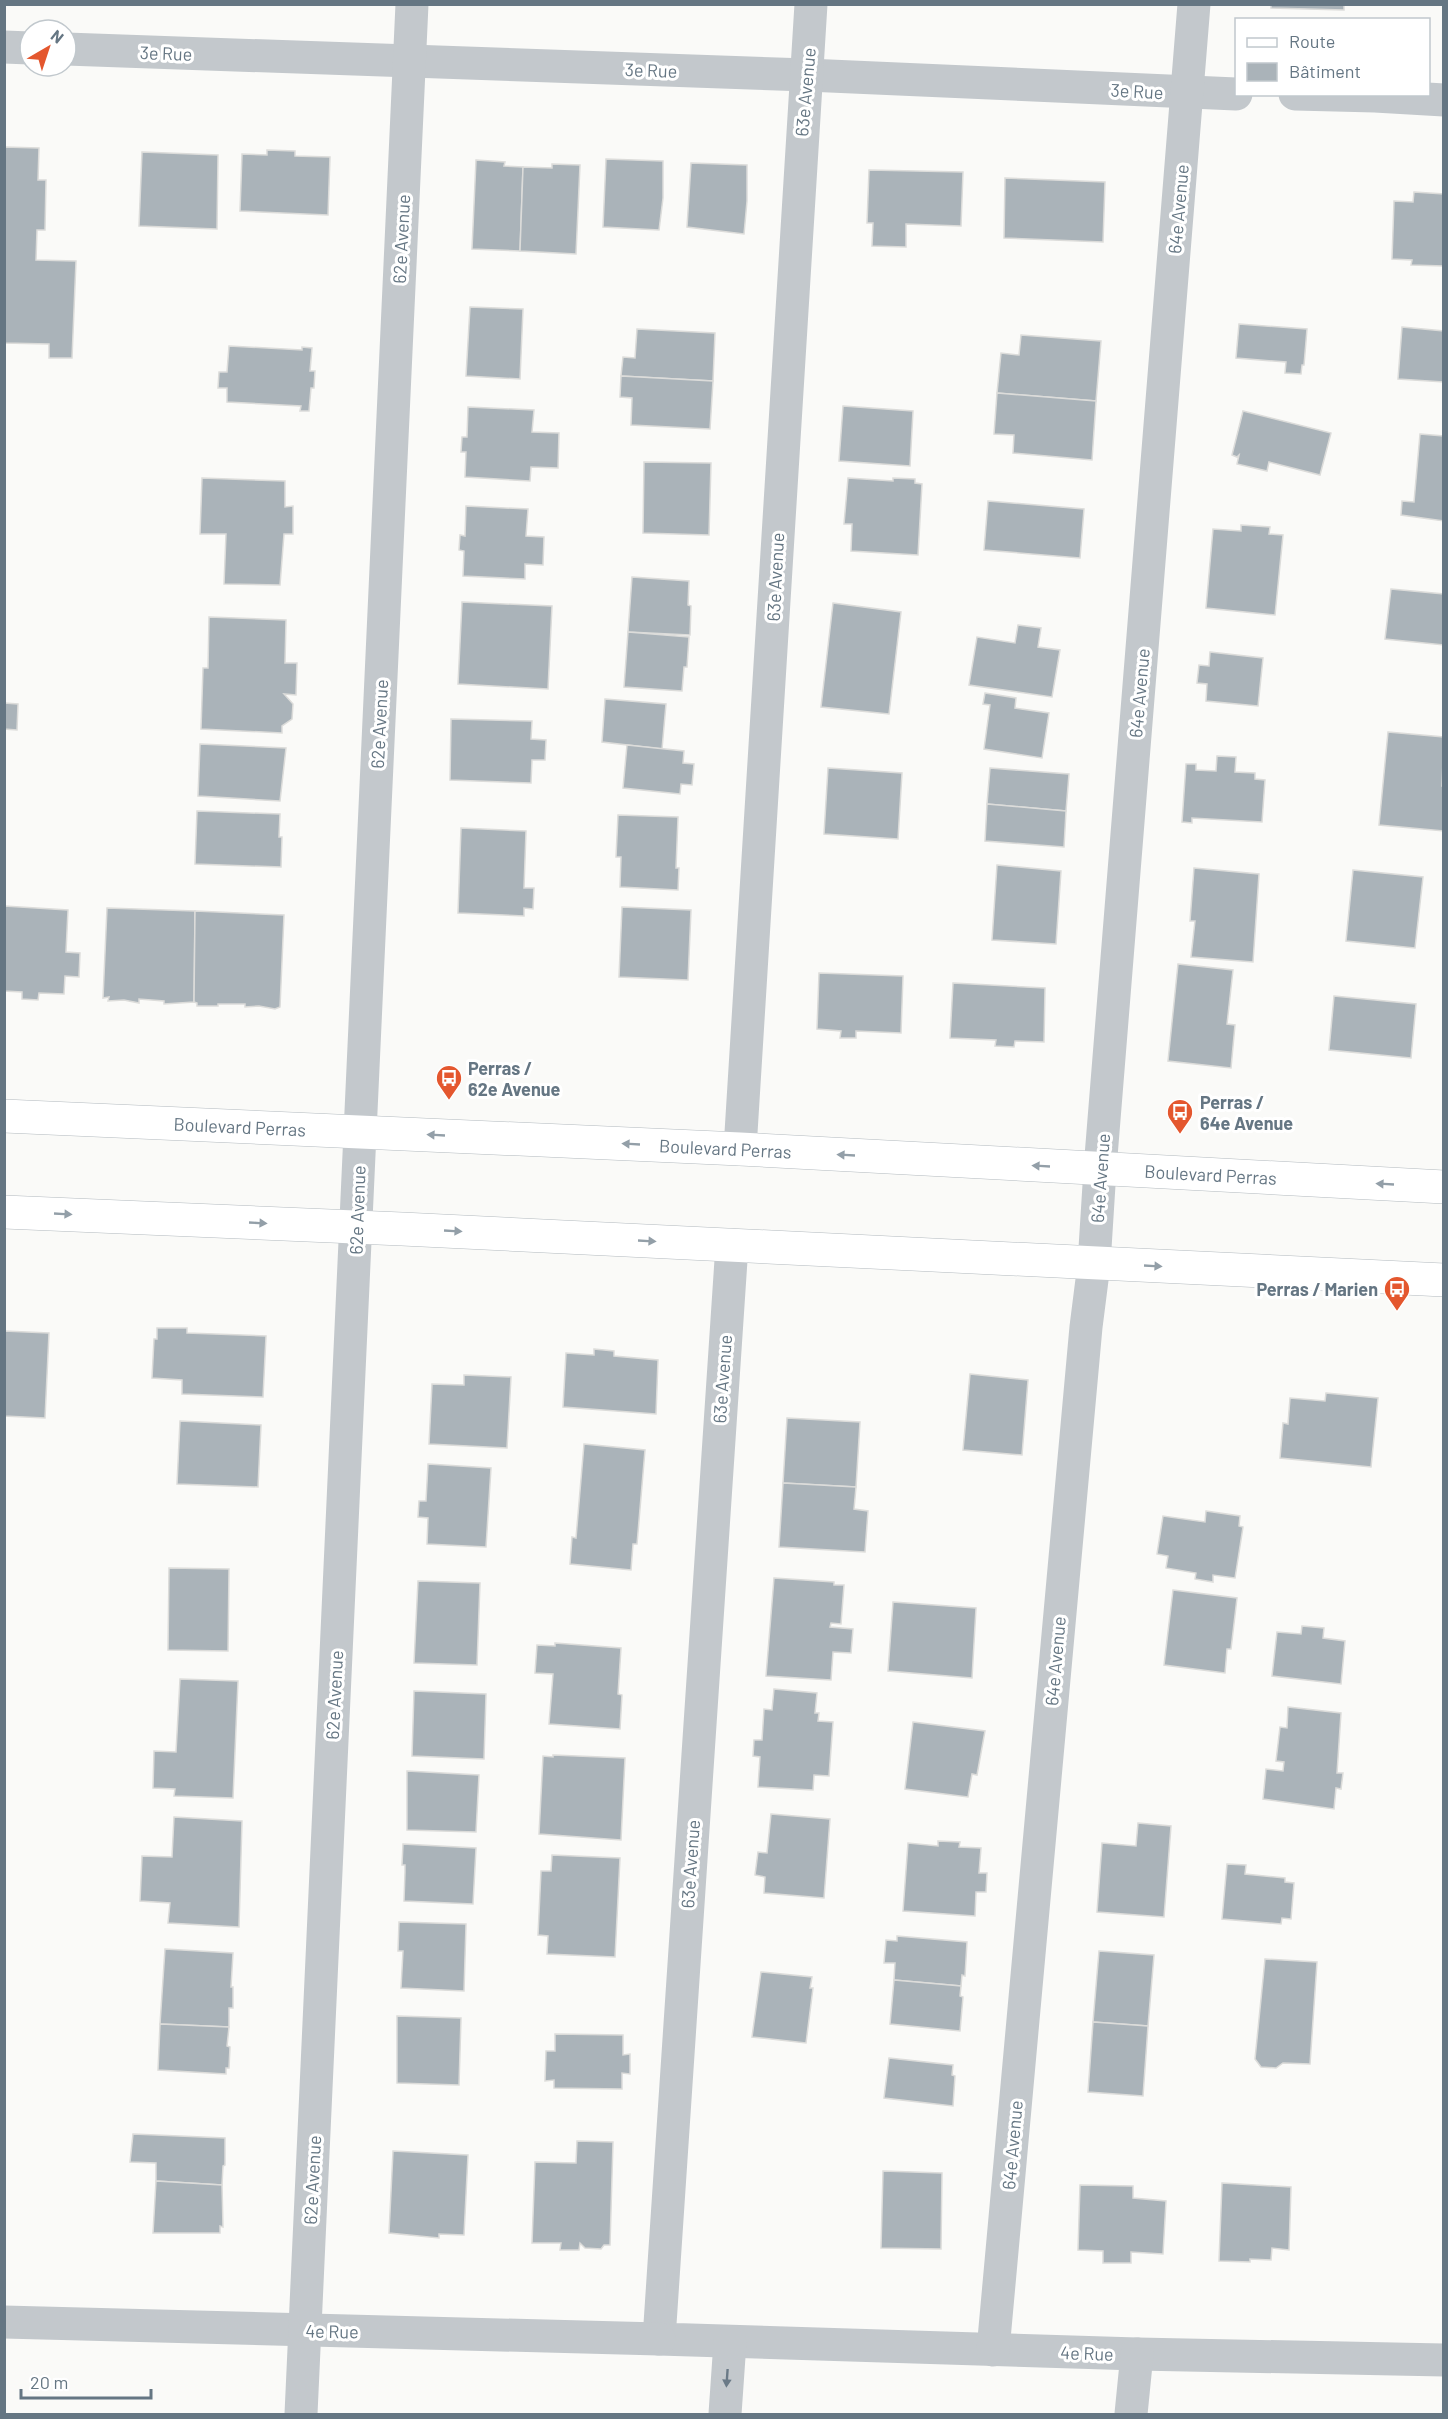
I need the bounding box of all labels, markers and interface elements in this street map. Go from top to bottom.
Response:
north arrow [18,18,78,78]
legend [1235,18,1430,96]
text: N [48,25,68,47]
text: Route [1289,30,1335,52]
street label: 3e Rue [139,41,193,65]
street label: 63e Avenue [790,47,820,137]
street label: 3e Rue [624,58,678,82]
text: Bâtiment [1289,60,1361,82]
street label: 3e Rue [1110,79,1164,103]
street label: 64e Avenue [1163,163,1193,255]
street label: 62e Avenue [388,194,414,284]
street label: 63e Avenue [762,532,788,622]
street label: 64e Avenue [1124,647,1154,739]
street label: 62e Avenue [366,679,392,769]
place label: Perras / 62e Avenue [468,1057,561,1100]
bus stop icon: Perras / 62e Avenue [434,1063,464,1101]
place label: Perras / 64e Avenue [1200,1091,1293,1134]
bus stop icon: Perras / 64e Avenue [1165,1097,1195,1135]
street label: Boulevard Perras [173,1113,307,1141]
one-way arrow [426,1130,445,1139]
street label: 64e Avenue [1086,1133,1114,1223]
street label: Boulevard Perras [659,1134,792,1163]
one-way arrow [621,1139,640,1148]
one-way arrow [837,1150,856,1159]
street label: Boulevard Perras [1144,1160,1277,1189]
one-way arrow [1032,1161,1051,1170]
street label: 62e Avenue [344,1165,370,1255]
one-way arrow [1376,1179,1395,1189]
one-way arrow [53,1210,72,1219]
one-way arrow [248,1219,267,1228]
one-way arrow [443,1227,462,1236]
one-way arrow [638,1237,657,1246]
one-way arrow [1143,1262,1162,1271]
bus stop icon: Perras / Marien [1382,1274,1412,1312]
place label: Perras / Marien [1256,1278,1378,1300]
street label: 63e Avenue [708,1334,736,1424]
street label: 64e Avenue [1040,1615,1070,1707]
street label: 62e Avenue [321,1650,347,1740]
street label: 63e Avenue [676,1819,704,1909]
street label: 64e Avenue [997,2099,1027,2191]
street label: 62e Avenue [299,2135,325,2225]
street label: 4e Rue [305,2320,359,2342]
street label: 4e Rue [1060,2341,1114,2365]
scale bar [21,2362,152,2400]
one-way arrow [723,2369,732,2388]
text: 20 m [30,2371,68,2393]

